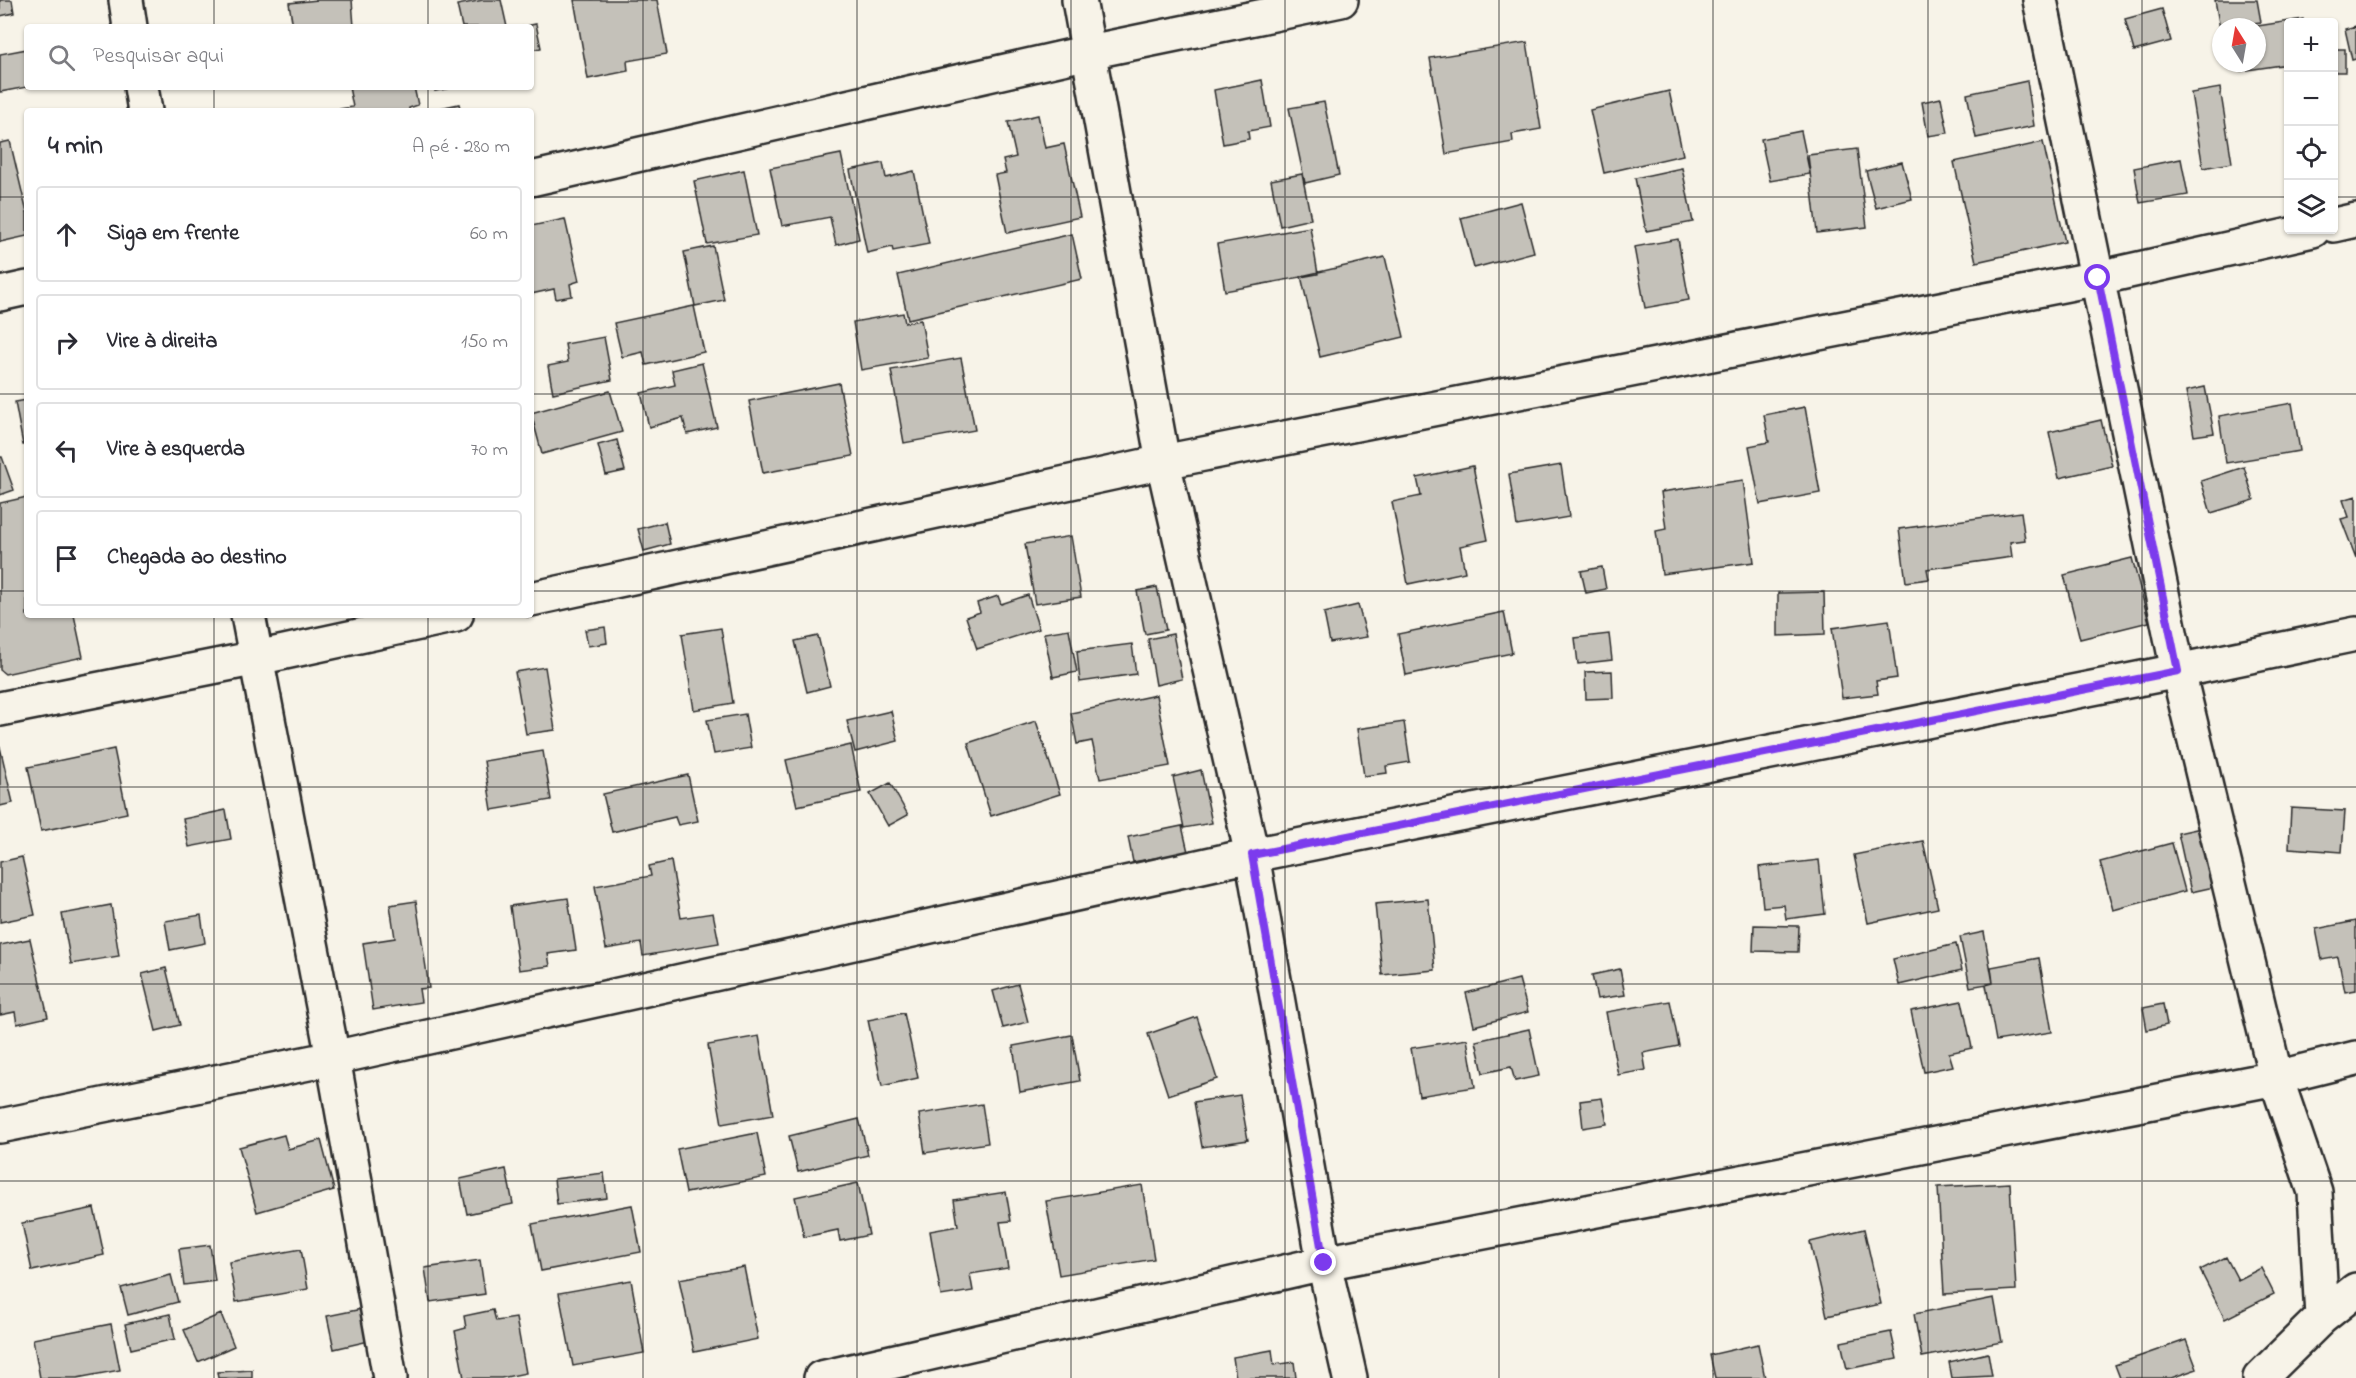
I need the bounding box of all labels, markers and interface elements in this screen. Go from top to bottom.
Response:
north arrow [2212,18,2266,72]
map controls [2284,18,2338,234]
button: + [2284,18,2338,72]
search box [24,24,534,90]
icon: search [45,41,78,74]
text: Pesquisar aqui [93,41,224,73]
button: − [2284,72,2338,126]
button: locate [2284,126,2338,180]
text: 4 min [48,128,103,166]
text: A pé · 280 m [412,133,510,162]
button: layers [2284,180,2338,234]
icon: ahead [50,218,83,251]
text: Siga em frente [107,218,239,250]
text: 60 m [470,220,508,249]
route start [2084,264,2110,290]
icon: right [50,326,83,359]
text: Vire à direita [107,326,217,358]
text: 150 m [461,328,508,357]
icon: left [50,434,83,467]
text: Vire à esquerda [107,434,245,466]
text: 70 m [471,436,508,465]
icon: arrive [50,542,83,575]
text: Chegada ao destino [107,542,287,574]
route end [1310,1249,1336,1275]

